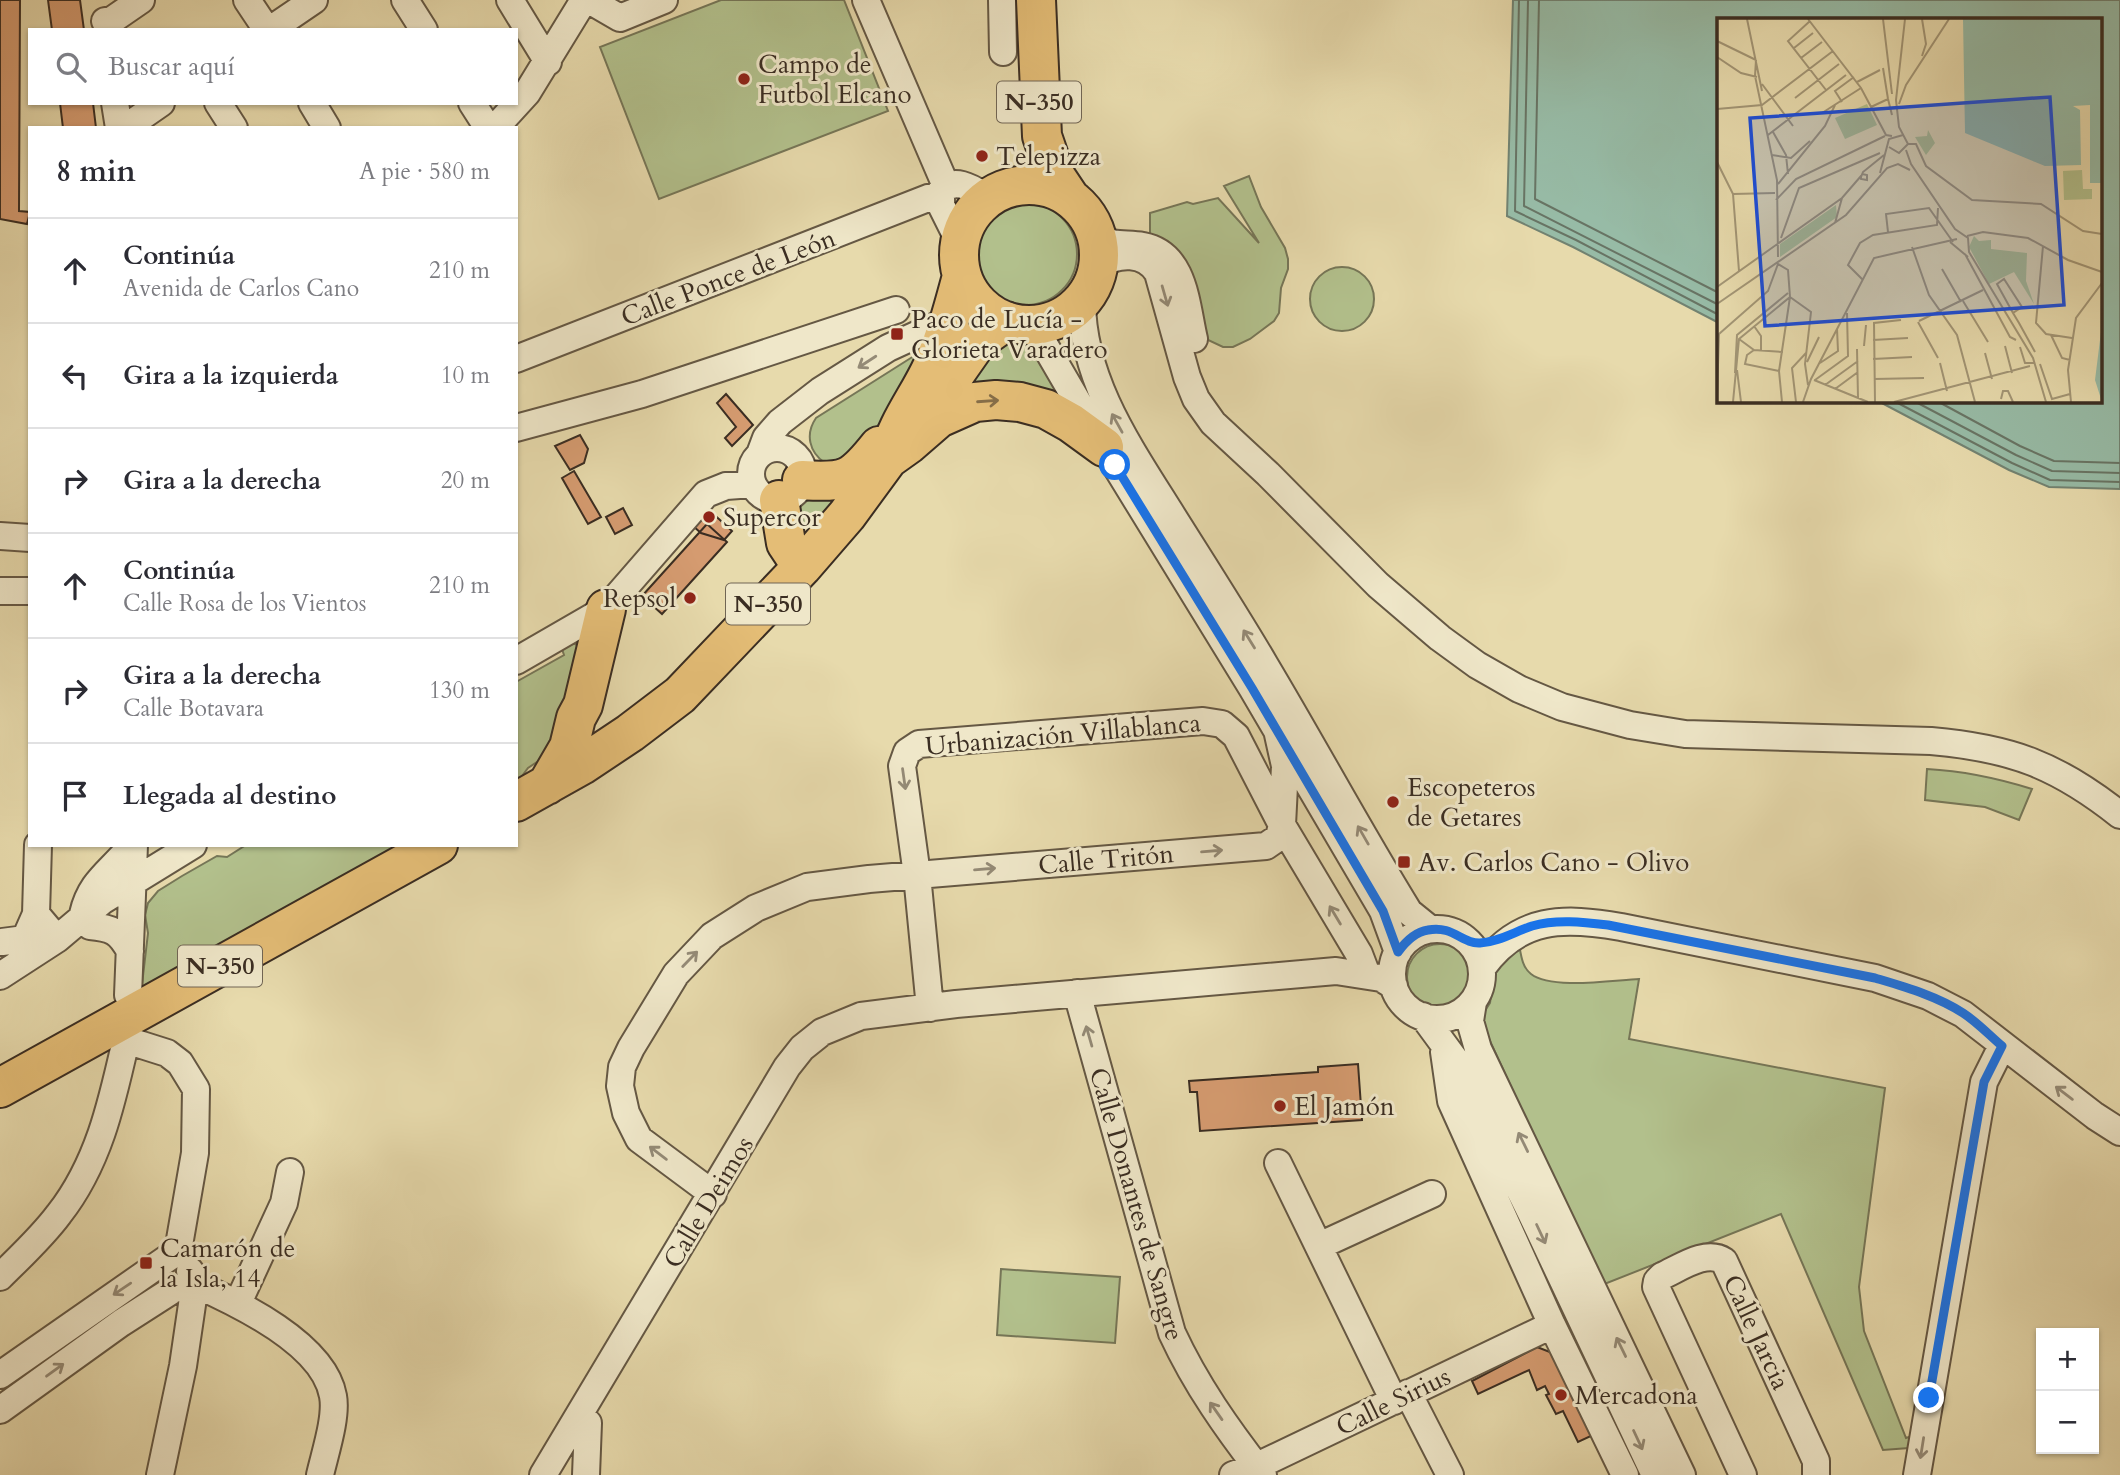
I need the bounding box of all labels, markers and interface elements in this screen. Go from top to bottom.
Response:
inset map [1717,18,2102,402]
search box [28,28,518,105]
place label: Campo de Futbol Elcano [758,47,912,112]
icon: search [52,48,90,86]
text: Buscar aquí [108,49,235,84]
marker: Campo de Futbol Elcano [736,71,752,87]
road number: N-350 [997,82,1081,122]
place label: Telepizza [996,139,1101,174]
marker: Telepizza [974,148,990,164]
text: 8 min [56,151,136,192]
text: A pie · 580 m [359,156,490,187]
street label: Calle Ponce de León [616,220,841,334]
text: Continúa [123,238,235,273]
icon: ahead [56,252,94,290]
text: 210 m [429,255,490,286]
text: Avenida de Carlos Cano [123,273,359,304]
one-way arrow [1159,285,1172,307]
place label: Paco de Lucía - Glorieta Varadero [911,302,1108,367]
marker: Paco de Lucía - Glorieta Varadero [889,326,905,342]
one-way arrow [857,355,877,369]
icon: left [56,357,94,395]
text: Gira a la izquierda [123,358,339,393]
text: 10 m [441,360,490,391]
one-way arrow [977,394,999,407]
one-way arrow [1110,414,1124,434]
route start [1099,449,1130,480]
icon: right [56,462,94,500]
text: Gira a la derecha [123,463,321,498]
text: 20 m [441,465,490,496]
place label: Supercor [723,500,821,535]
marker: Supercor [701,509,717,525]
text: Continúa [123,553,235,588]
icon: ahead [56,567,94,605]
text: 210 m [429,570,490,601]
place label: Repsol [603,581,676,616]
road number: N-350 [726,584,810,624]
text: Calle Rosa de los Vientos [123,588,366,619]
marker: Repsol [682,590,698,606]
one-way arrow [1241,629,1255,649]
text: Gira a la derecha [123,658,321,693]
icon: right [56,672,94,710]
text: 130 m [429,675,490,706]
text: Calle Botavara [123,693,264,724]
street label: Urbanización Villablanca [924,705,1202,764]
one-way arrow [897,767,910,790]
place label: Escopeteros de Getares [1407,770,1536,835]
icon: arrive [56,777,94,815]
text: Llegada al destino [123,778,337,813]
marker: Escopeteros de Getares [1385,794,1401,810]
one-way arrow [1356,826,1370,846]
street label: Calle Tritón [1037,836,1176,883]
one-way arrow [1200,844,1223,857]
place label: Av. Carlos Cano - Olivo [1418,845,1689,880]
marker: Av. Carlos Cano - Olivo [1396,854,1412,870]
one-way arrow [973,862,996,875]
one-way arrow [1328,905,1342,925]
road number: N-350 [178,946,262,986]
one-way arrow [681,951,698,968]
one-way arrow [1082,1025,1095,1047]
street label: Calle Donantes de Sangre [1081,1064,1192,1345]
one-way arrow [2055,1086,2074,1100]
place label: El Jamón [1294,1089,1395,1124]
marker: El Jamón [1272,1098,1288,1114]
street label: Calle Deimos [655,1130,762,1275]
one-way arrow [1515,1132,1529,1153]
one-way arrow [649,1146,668,1161]
one-way arrow [1536,1224,1549,1245]
place label: Camarón de la Isla, 14 [160,1231,295,1296]
marker: Camarón de la Isla, 14 [138,1255,154,1271]
street label: Calle Jarcia [1715,1269,1798,1395]
one-way arrow [112,1283,132,1297]
map controls [2036,1328,2099,1454]
button: + [2036,1328,2099,1391]
one-way arrow [1614,1337,1628,1358]
street label: Calle Sirius [1330,1359,1456,1444]
one-way arrow [46,1363,65,1378]
place label: Mercadona [1575,1378,1698,1413]
route end [1913,1382,1944,1413]
marker: Mercadona [1553,1387,1569,1403]
button: − [2036,1391,2099,1454]
one-way arrow [1209,1402,1224,1421]
one-way arrow [1632,1429,1645,1450]
one-way arrow [1915,1436,1928,1458]

